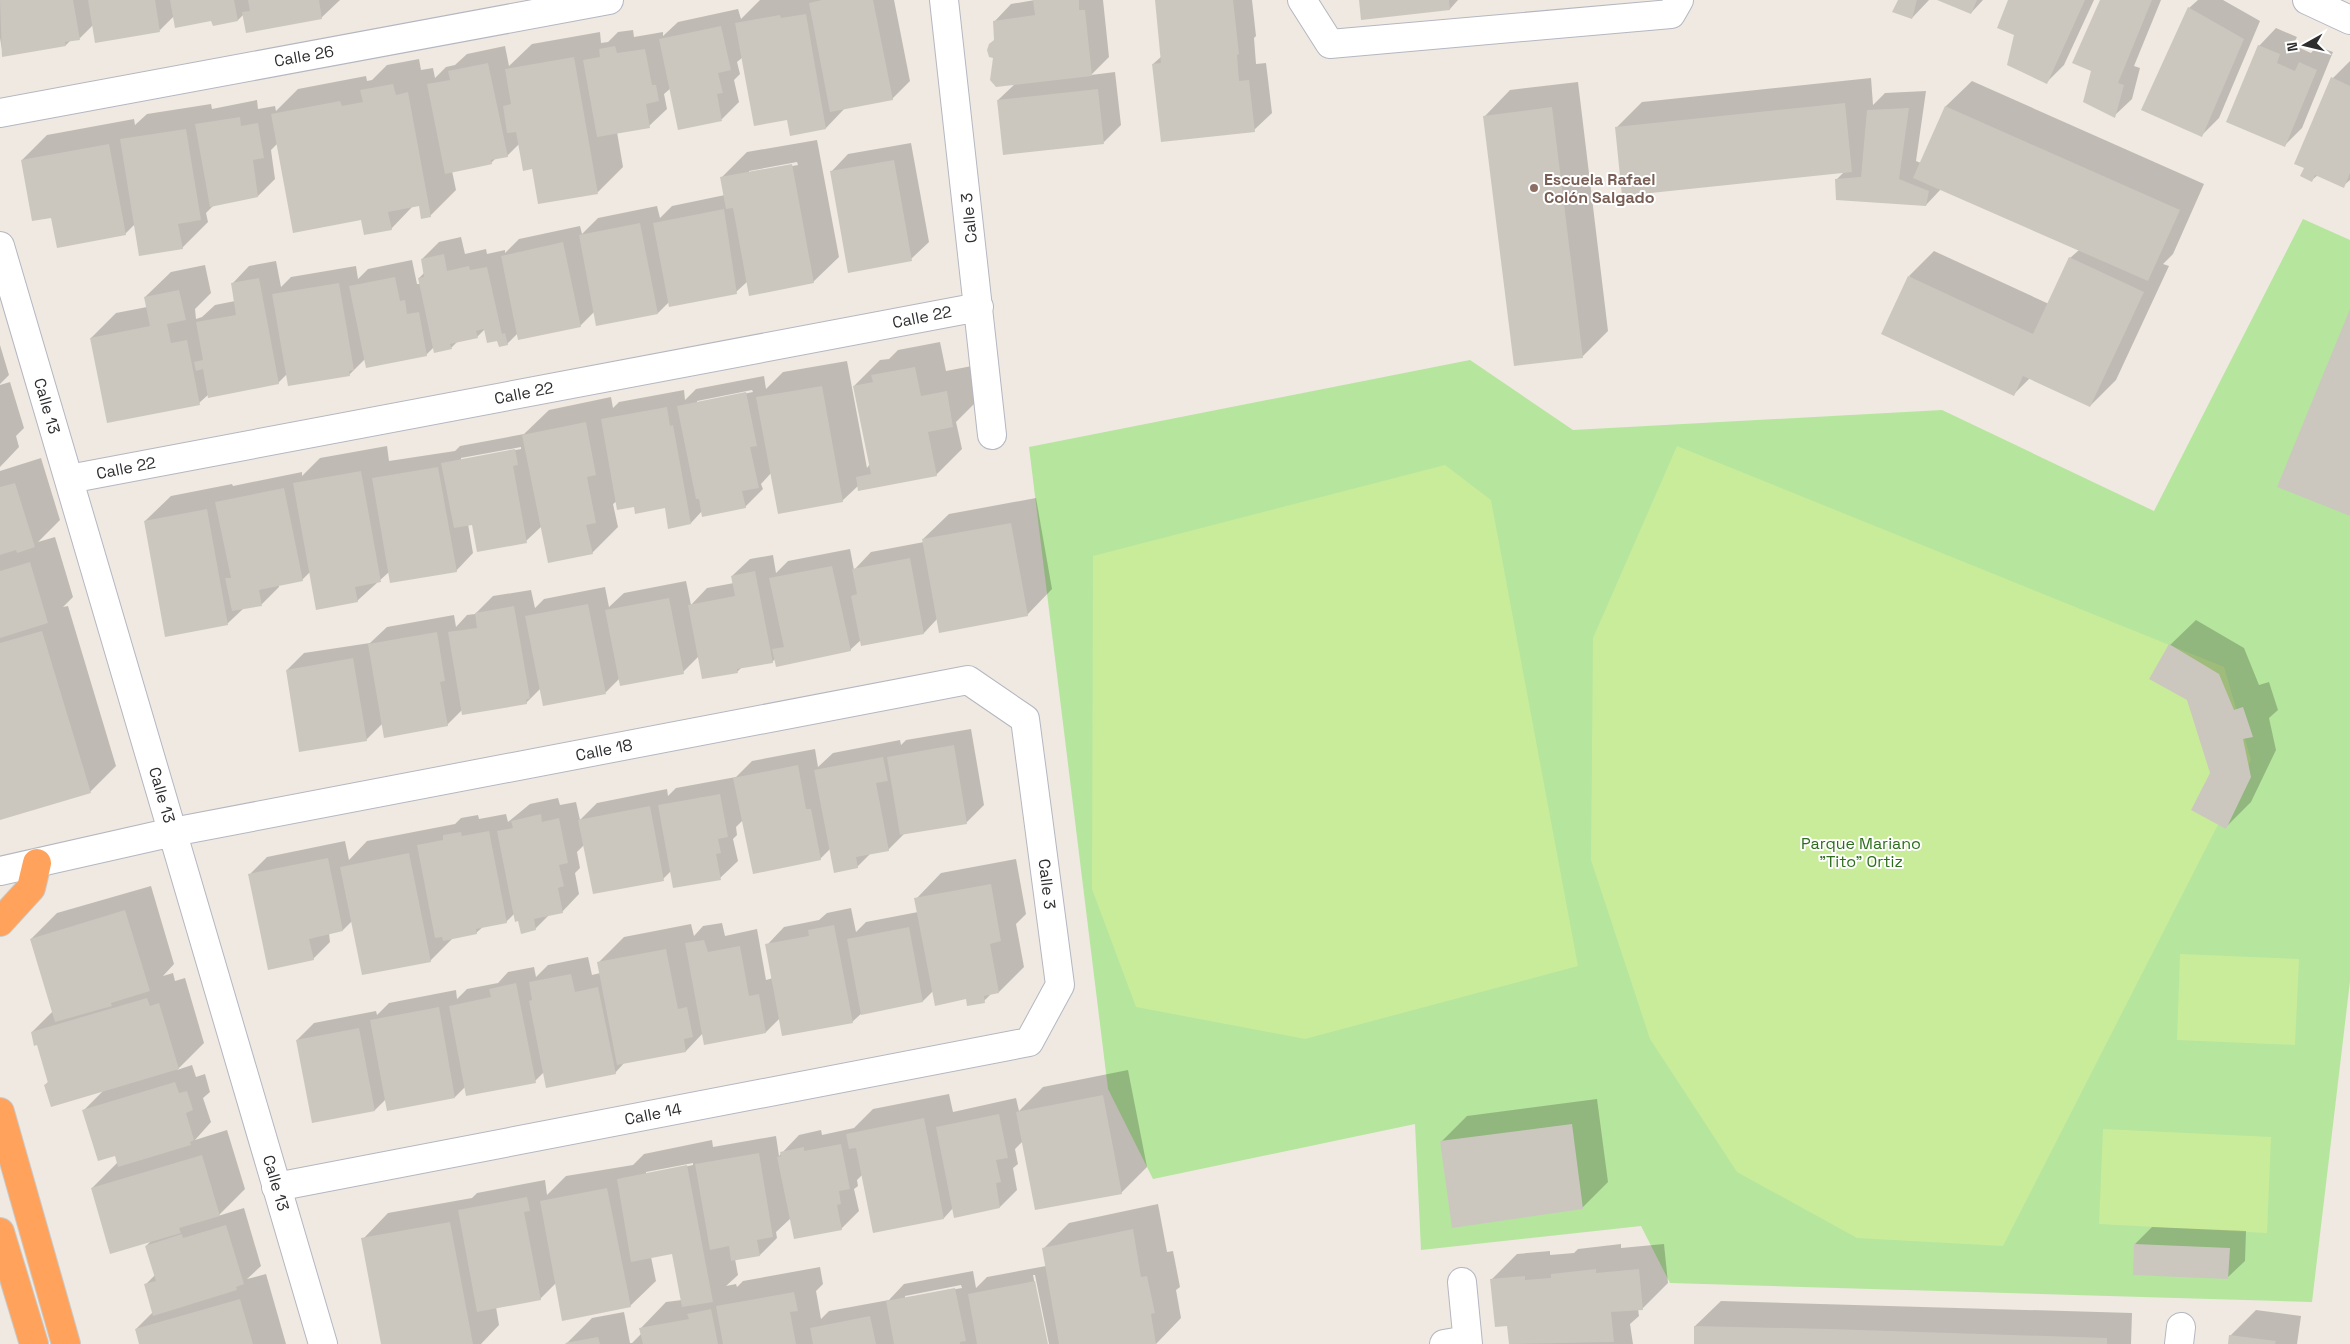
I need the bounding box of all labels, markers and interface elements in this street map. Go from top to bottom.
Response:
north arrow [2280,20,2330,70]
street label: Calle 26 [272,40,336,72]
text: N [2283,41,2302,53]
place label: Escuela Rafael Colón Salgado [1544,169,1656,208]
marker: Escuela Rafael Colón Salgado [1528,182,1540,194]
street label: Calle 3 [956,192,982,244]
street label: Calle 22 [890,301,954,333]
street label: Calle 13 [29,376,65,436]
street label: Calle 22 [492,377,556,409]
street label: Calle 22 [94,452,158,484]
street label: Calle 18 [574,734,634,766]
street label: Calle 13 [144,765,180,825]
park label: Parque Mariano "Tito" Ortiz [1801,833,1921,872]
street label: Calle 3 [1033,858,1061,910]
street label: Calle 14 [623,1098,683,1130]
street label: Calle 13 [258,1153,294,1213]

